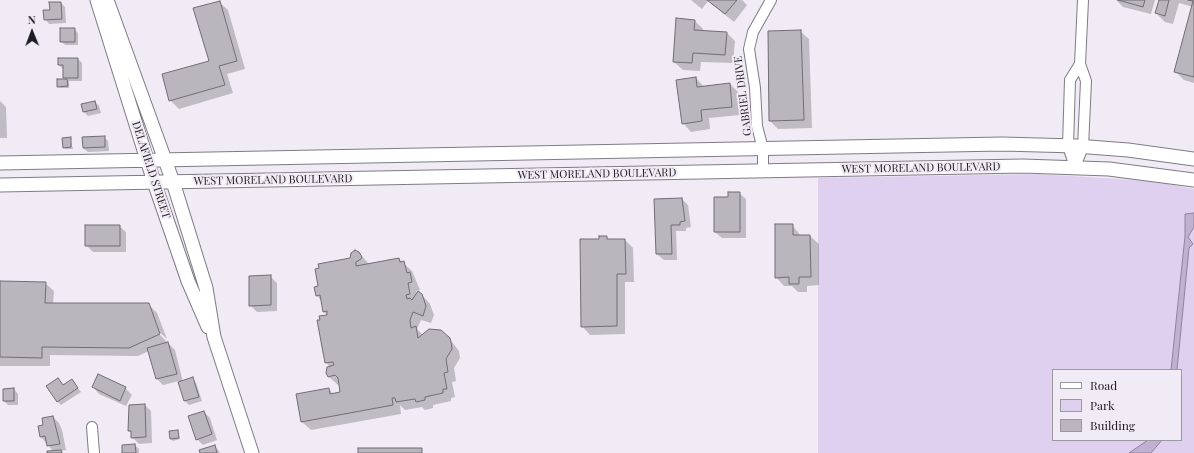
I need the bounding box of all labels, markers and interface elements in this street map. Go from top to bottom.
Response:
north arrow [12,12,52,52]
text: N [28,12,36,27]
street label: GABRIEL DRIVE [732,55,754,137]
street label: DELAFIELD STREET [129,120,173,220]
street label: WEST MORELAND BOULEVARD [841,160,1001,176]
street label: WEST MORELAND BOULEVARD [517,166,677,182]
street label: WEST MORELAND BOULEVARD [193,172,353,188]
legend [1052,369,1182,441]
text: Road [1090,377,1117,393]
text: Park [1090,397,1115,413]
text: Building [1090,417,1135,433]

